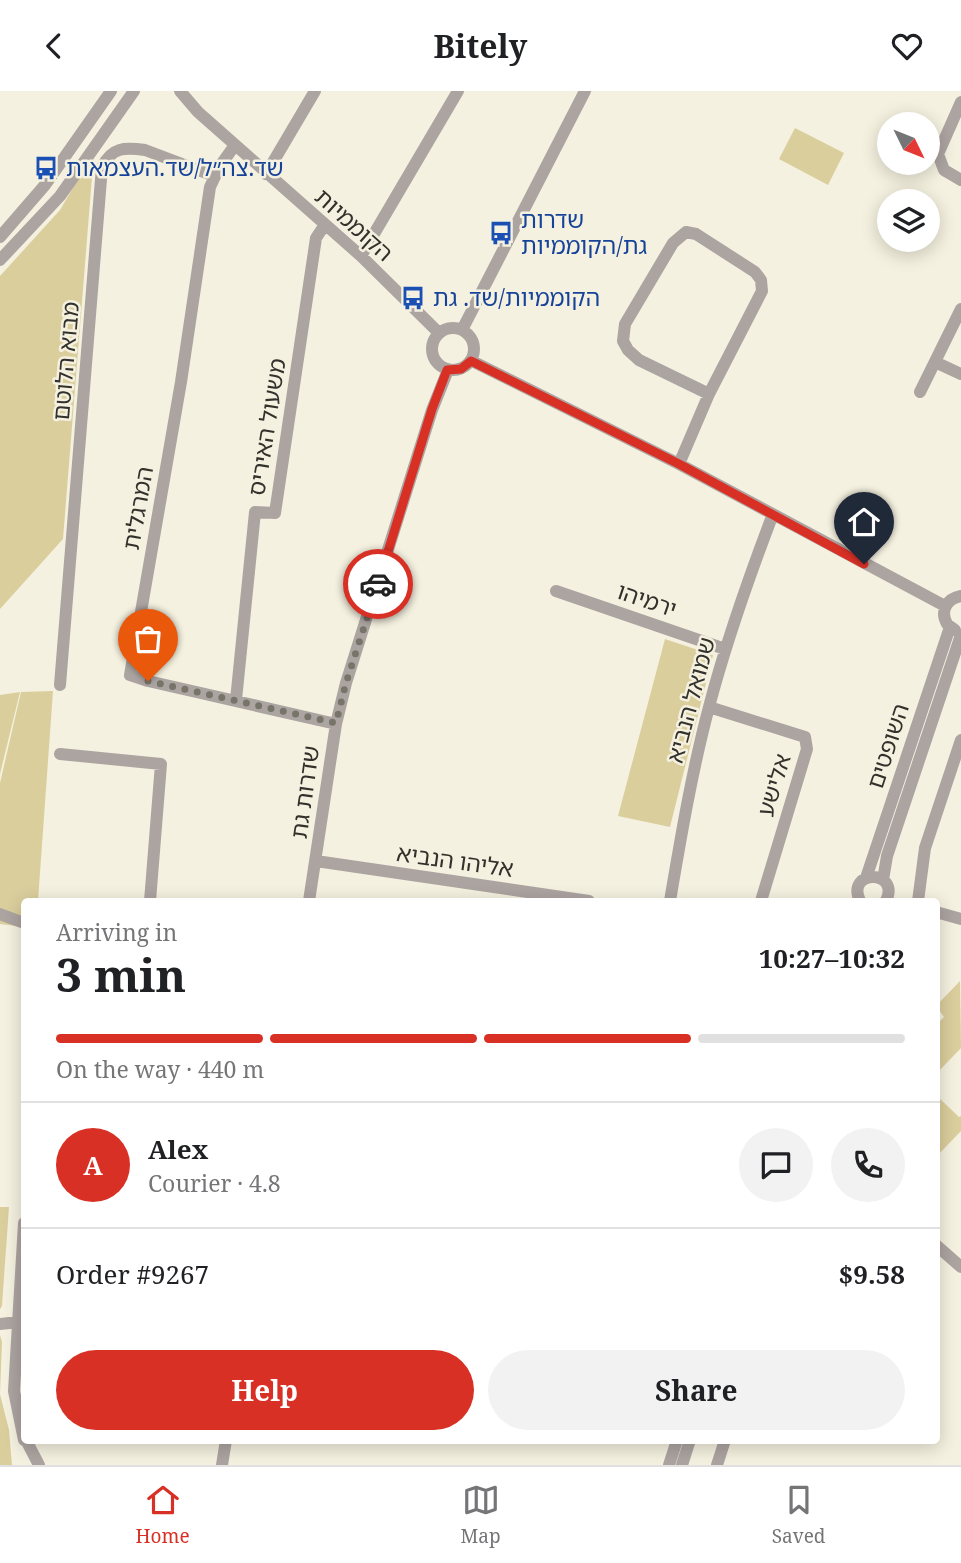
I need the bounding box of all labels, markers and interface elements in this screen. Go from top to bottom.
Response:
text: Bitely [434,24,527,67]
icon: back [35,27,73,65]
icon: heart [888,27,926,65]
north arrow [877,112,940,175]
map controls [877,112,940,252]
place label: שד.צה״ל/שד.העצמאות [66,151,284,183]
bus stop icon: שד.צה״ל/שד.העצמאות [32,154,60,182]
street label: הקוממיות [309,181,401,268]
button: layers [877,189,940,252]
place label: שדרות גת/הקוממיות [521,203,648,261]
bus stop icon: שדרות גת/הקוממיות [487,219,515,247]
place label: הקוממיות/שד. גת [433,281,600,313]
bus stop icon: הקוממיות/שד. גת [399,284,427,312]
street label: מבוא הלוטם [44,300,86,422]
street label: משעול האיריס [239,356,293,498]
street label: המרגלית [114,464,160,552]
pin [834,492,894,564]
icon: home [845,503,883,541]
courier [343,549,413,619]
icon: car [359,565,397,603]
street label: ירמיהו [613,574,681,624]
pin [118,609,178,681]
icon: bag [129,620,167,658]
street label: שמואל הנביא [658,633,722,766]
street label: השופטים [858,699,916,792]
street label: שדרות גת [282,743,326,840]
street label: אלישע [748,750,798,820]
street label: אליהו הנביא [395,836,516,884]
text: Arriving in [56,916,177,948]
text: 10:27–10:32 [759,940,905,976]
text: 3 min [56,943,186,1005]
text: On the way · 440 m [56,1053,264,1085]
button: chat [739,1128,813,1202]
button: phone [831,1128,905,1202]
text: Alex [148,1131,208,1167]
text: A [83,1147,103,1183]
text: Courier · 4.8 [148,1167,281,1199]
text: Order #9267 [56,1256,209,1292]
text: $9.58 [839,1256,905,1292]
button: Help [56,1350,474,1430]
button: Share [488,1350,905,1430]
tab: Home [135,1481,190,1549]
tab: Map [461,1481,501,1549]
tab: Saved [772,1481,826,1549]

